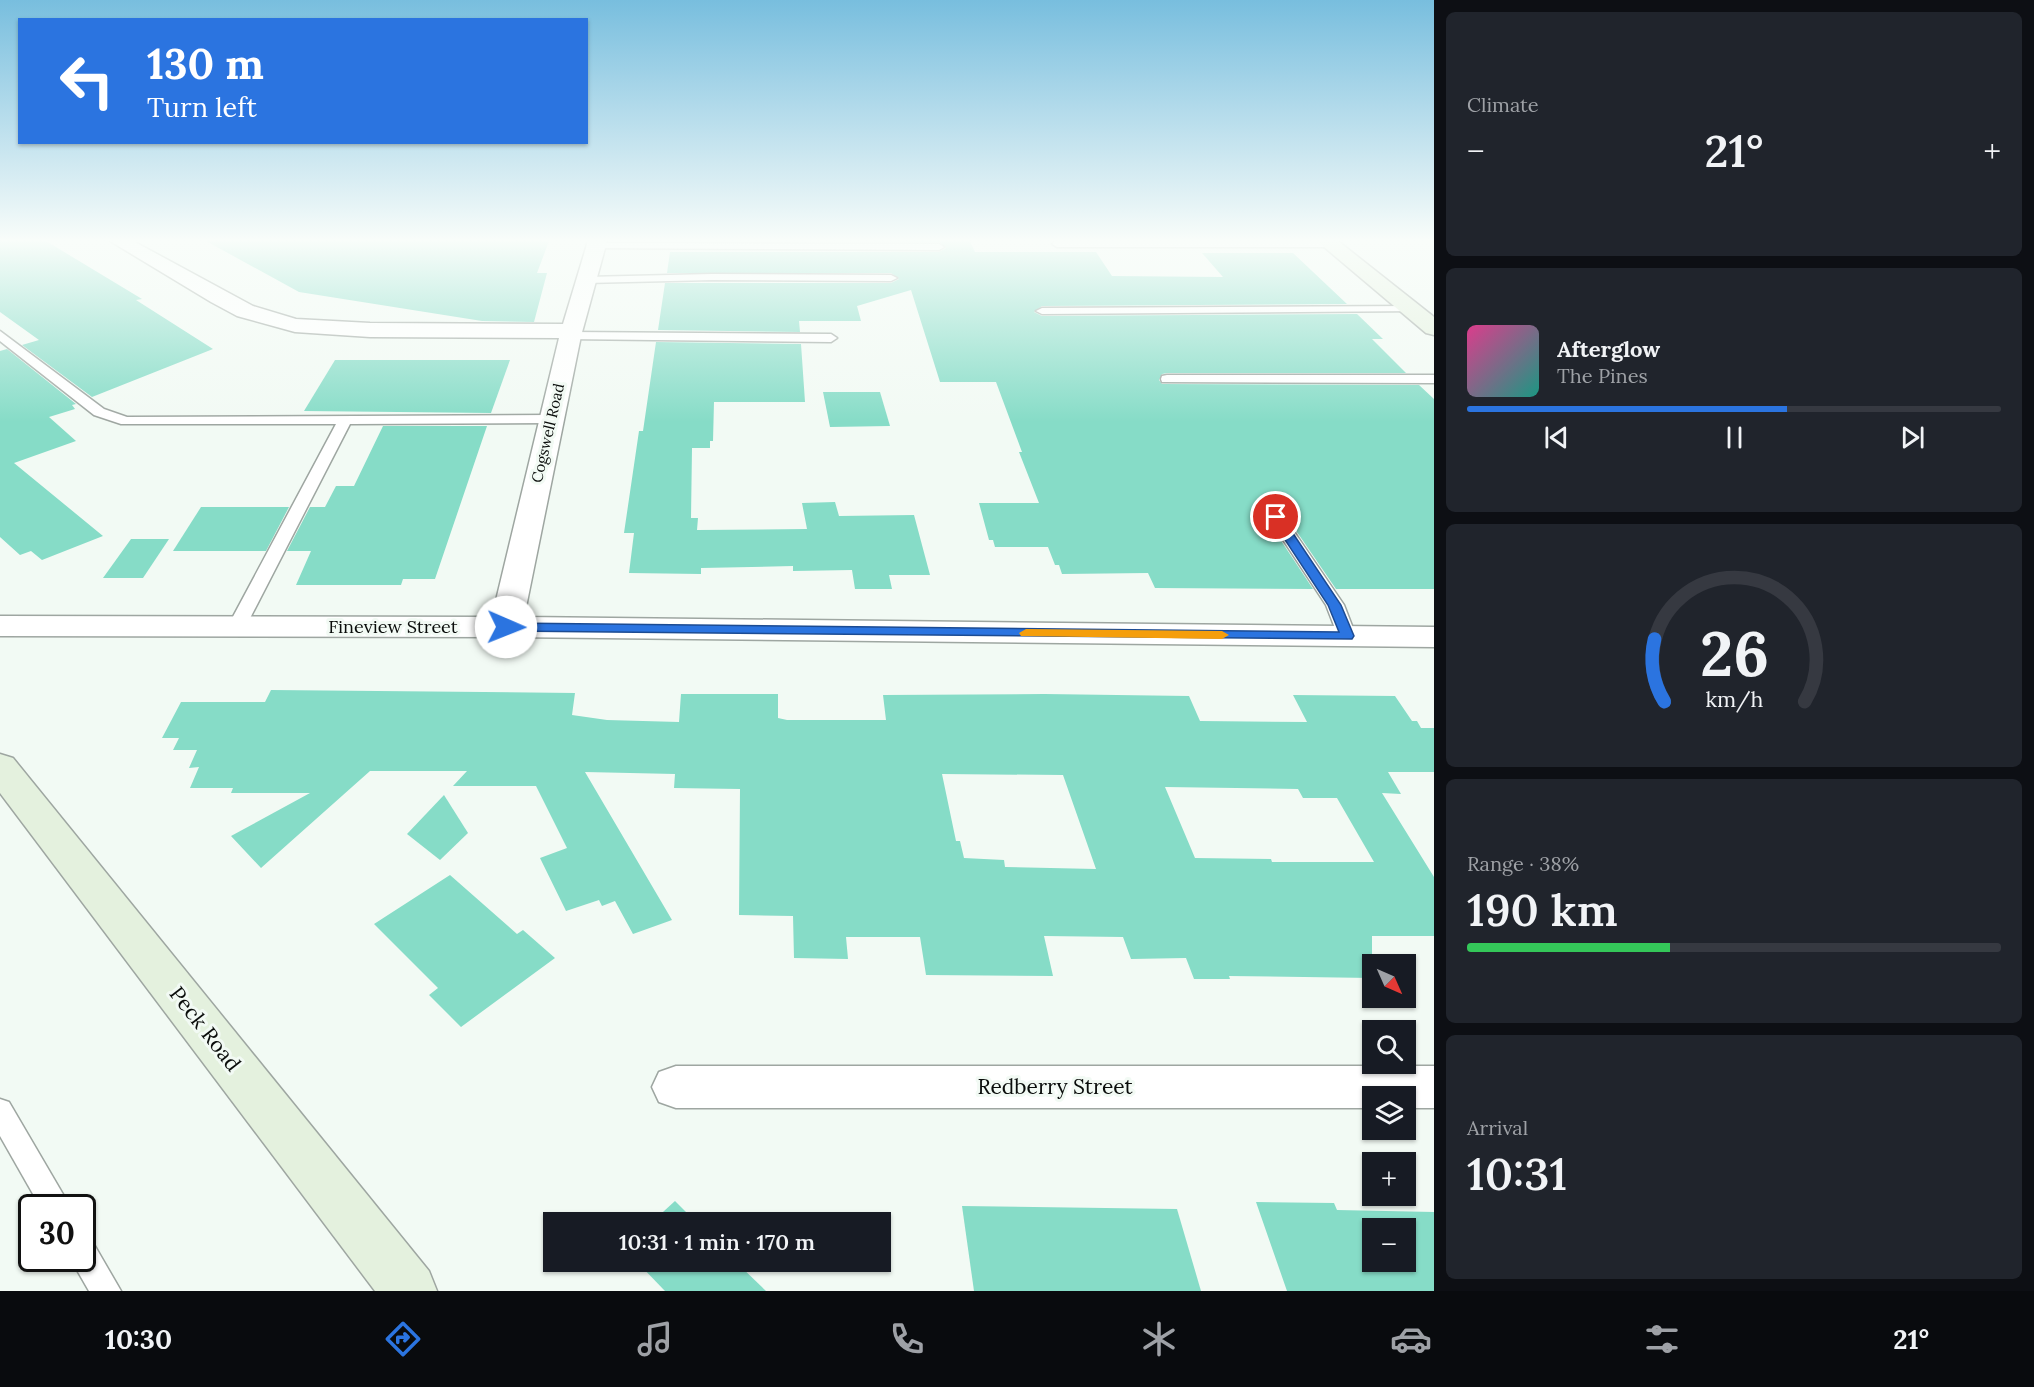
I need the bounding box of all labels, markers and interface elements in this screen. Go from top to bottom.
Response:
text: 130 m [147,37,264,91]
icon: left [48,42,126,120]
text: Turn left [147,90,257,124]
text: Climate [1467,92,1539,117]
text: 21° [1704,122,1764,179]
text: − [1467,130,1485,172]
text: + [1983,130,2001,172]
text: Afterglow [1557,335,1660,363]
text: The Pines [1557,363,1648,388]
street label: Cogswell Road [527,381,568,484]
icon: previous [1540,421,1573,454]
icon: pause [1718,421,1751,454]
icon: next [1896,421,1929,454]
pin [1250,491,1301,542]
icon: arrive [1259,500,1292,533]
position arrow [474,595,538,659]
text: 26 [1699,614,1769,694]
street label: Fineview Street [328,615,458,638]
text: km/h [1705,686,1763,714]
text: Range · 38% [1467,851,1579,876]
text: 190 km [1467,881,1618,938]
north arrow [1362,954,1416,1008]
map controls [1362,954,1416,1272]
street label: Peck Road [164,981,247,1077]
button: search [1362,1020,1416,1074]
street label: Redberry Street [977,1073,1133,1100]
button: layers [1362,1086,1416,1140]
text: Arrival [1467,1115,1528,1140]
text: 10:31 [1467,1145,1567,1202]
button: + [1362,1152,1416,1206]
speed limit sign: 30 [18,1194,96,1272]
button: − [1362,1218,1416,1272]
text: 10:31 · 1 min · 170 m [619,1228,815,1256]
icon: directions [382,1318,424,1360]
icon: music [634,1318,676,1360]
icon: phone [886,1318,928,1360]
icon: climate [1138,1318,1180,1360]
icon: car [1390,1318,1432,1360]
icon: filters [1641,1318,1683,1360]
text: 10:30 [105,1322,172,1356]
text: 21° [1893,1322,1929,1356]

